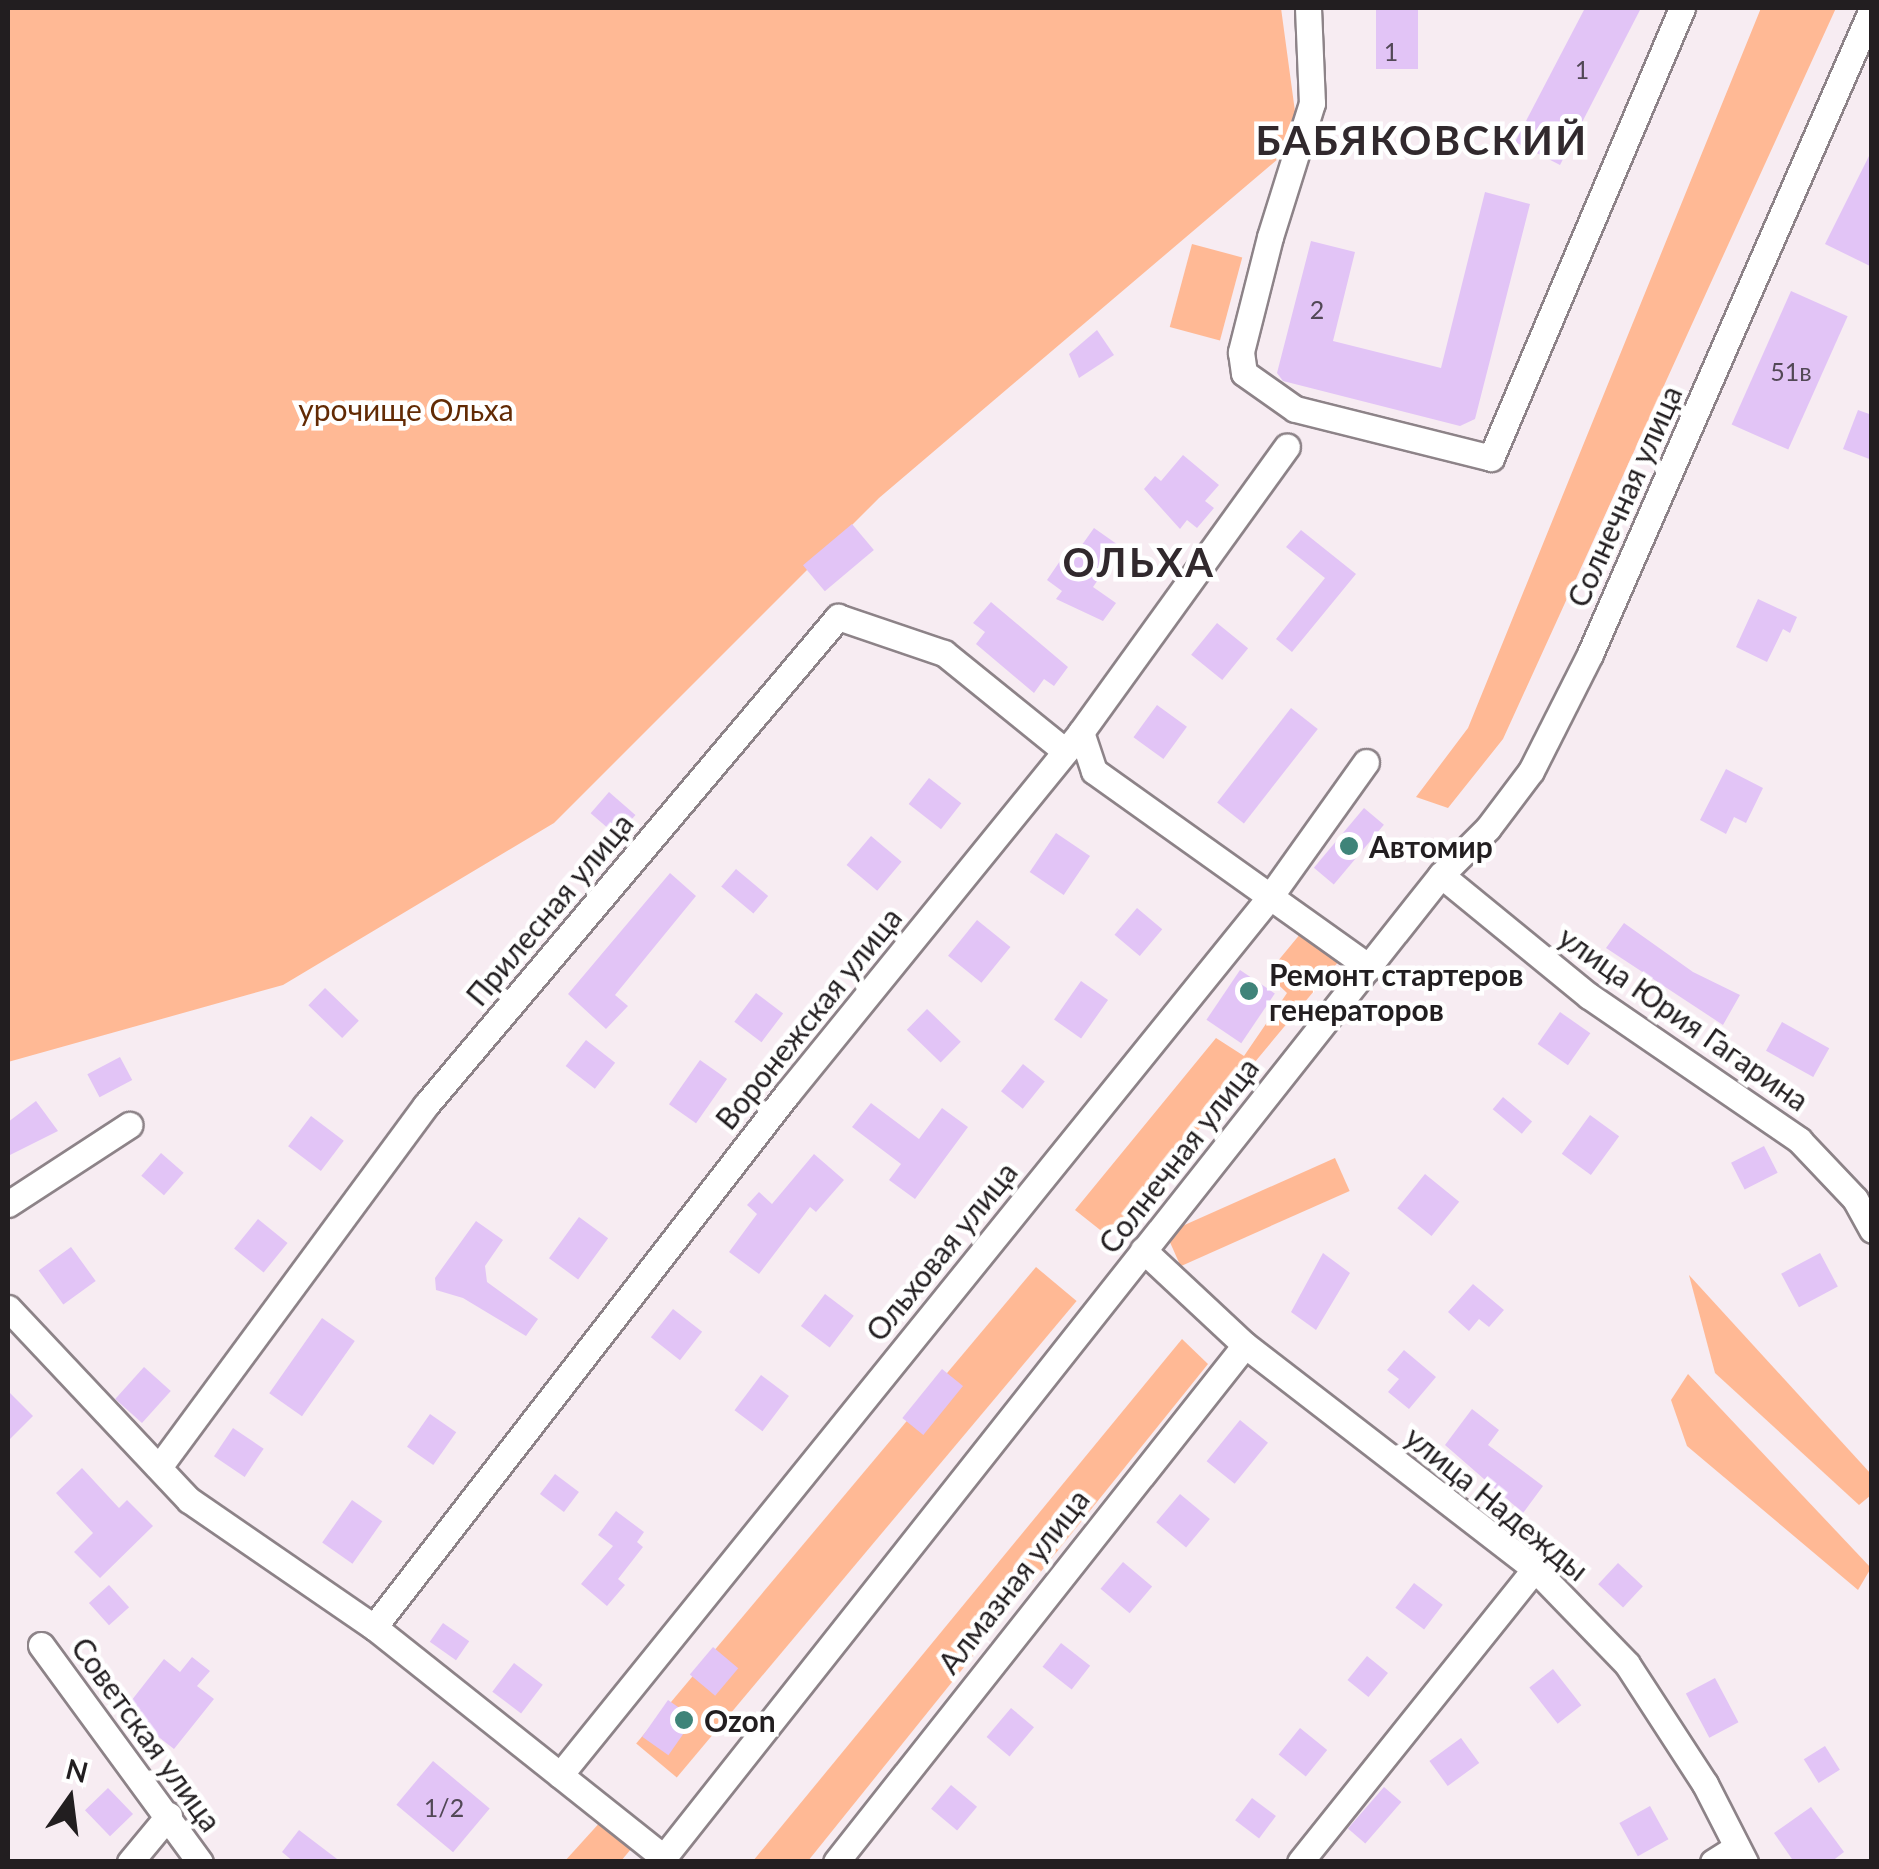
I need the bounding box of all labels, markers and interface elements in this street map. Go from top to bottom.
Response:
house number: 1 [1384,36,1398,66]
house number: 1 [1575,54,1589,84]
district label: БАБЯКОВСКИЙ [1255,116,1589,164]
house number: 2 [1310,294,1324,324]
house number: 51в [1770,356,1812,386]
street label: Солнечная улица [1559,380,1689,612]
park label: урочище Ольха [298,391,514,427]
district label: ОЛЬХА [1063,538,1215,586]
street label: Прилесная улица [458,806,640,1012]
place label: Автомир [1369,828,1493,864]
marker: Автомир [1338,835,1360,857]
street label: Воронежская улица [708,900,908,1136]
street label: улица Юрия Гагарина [1552,918,1816,1118]
place label: Ремонт стартеров генераторов [1269,956,1523,1026]
marker: Ремонт стартеров генераторов [1238,980,1260,1002]
street label: Солнечная улица [1090,1050,1266,1260]
street label: Ольховая улица [858,1154,1024,1348]
street label: улица Надежды [1398,1418,1596,1588]
street label: Алмазная улица [930,1482,1096,1680]
street label: Советская улица [65,1630,229,1838]
place label: Ozon [704,1702,776,1738]
marker: Ozon [673,1709,695,1731]
north arrow [20,1749,120,1849]
text: N [63,1751,92,1789]
house number: 1/2 [424,1792,464,1822]

